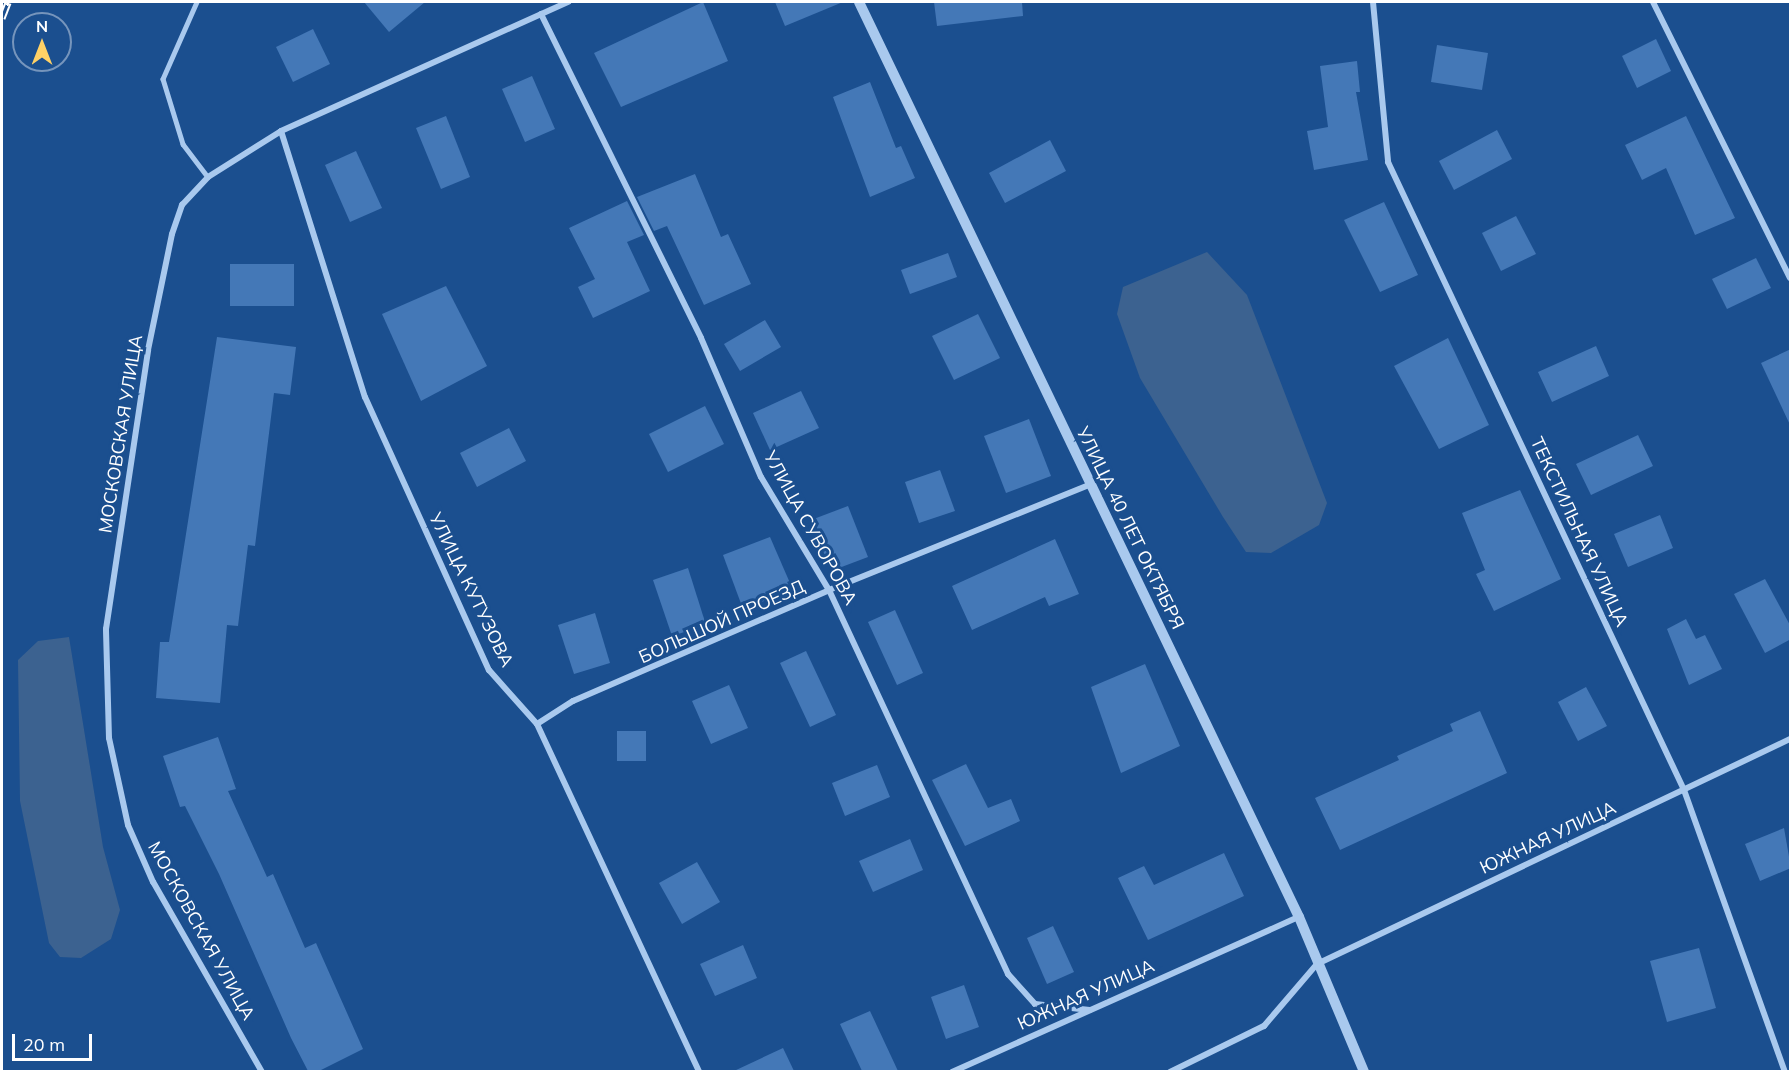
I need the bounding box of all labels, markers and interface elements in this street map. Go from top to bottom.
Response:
north arrow [12,12,72,72]
text: N [36,16,48,36]
street label: МОСКОВСКАЯ УЛИЦА [95,333,147,535]
street label: УЛИЦА 40 ЛЕТ ОКТЯБРЯ [1071,423,1189,633]
street label: ТЕКСТИЛЬНАЯ УЛИЦА [1526,434,1632,630]
street label: УЛИЦА СУВОРОВА [759,447,861,609]
street label: УЛИЦА КУТУЗОВА [424,509,518,671]
street label: БОЛЬШОЙ ПРОЕЗД [636,576,808,668]
street label: ЮЖНАЯ УЛИЦА [1477,797,1619,879]
street label: МОСКОВСКАЯ УЛИЦА [143,838,259,1024]
street label: ЮЖНАЯ УЛИЦА [1014,955,1158,1035]
scale bar [15,1022,94,1060]
text: 20 m [23,1033,65,1056]

